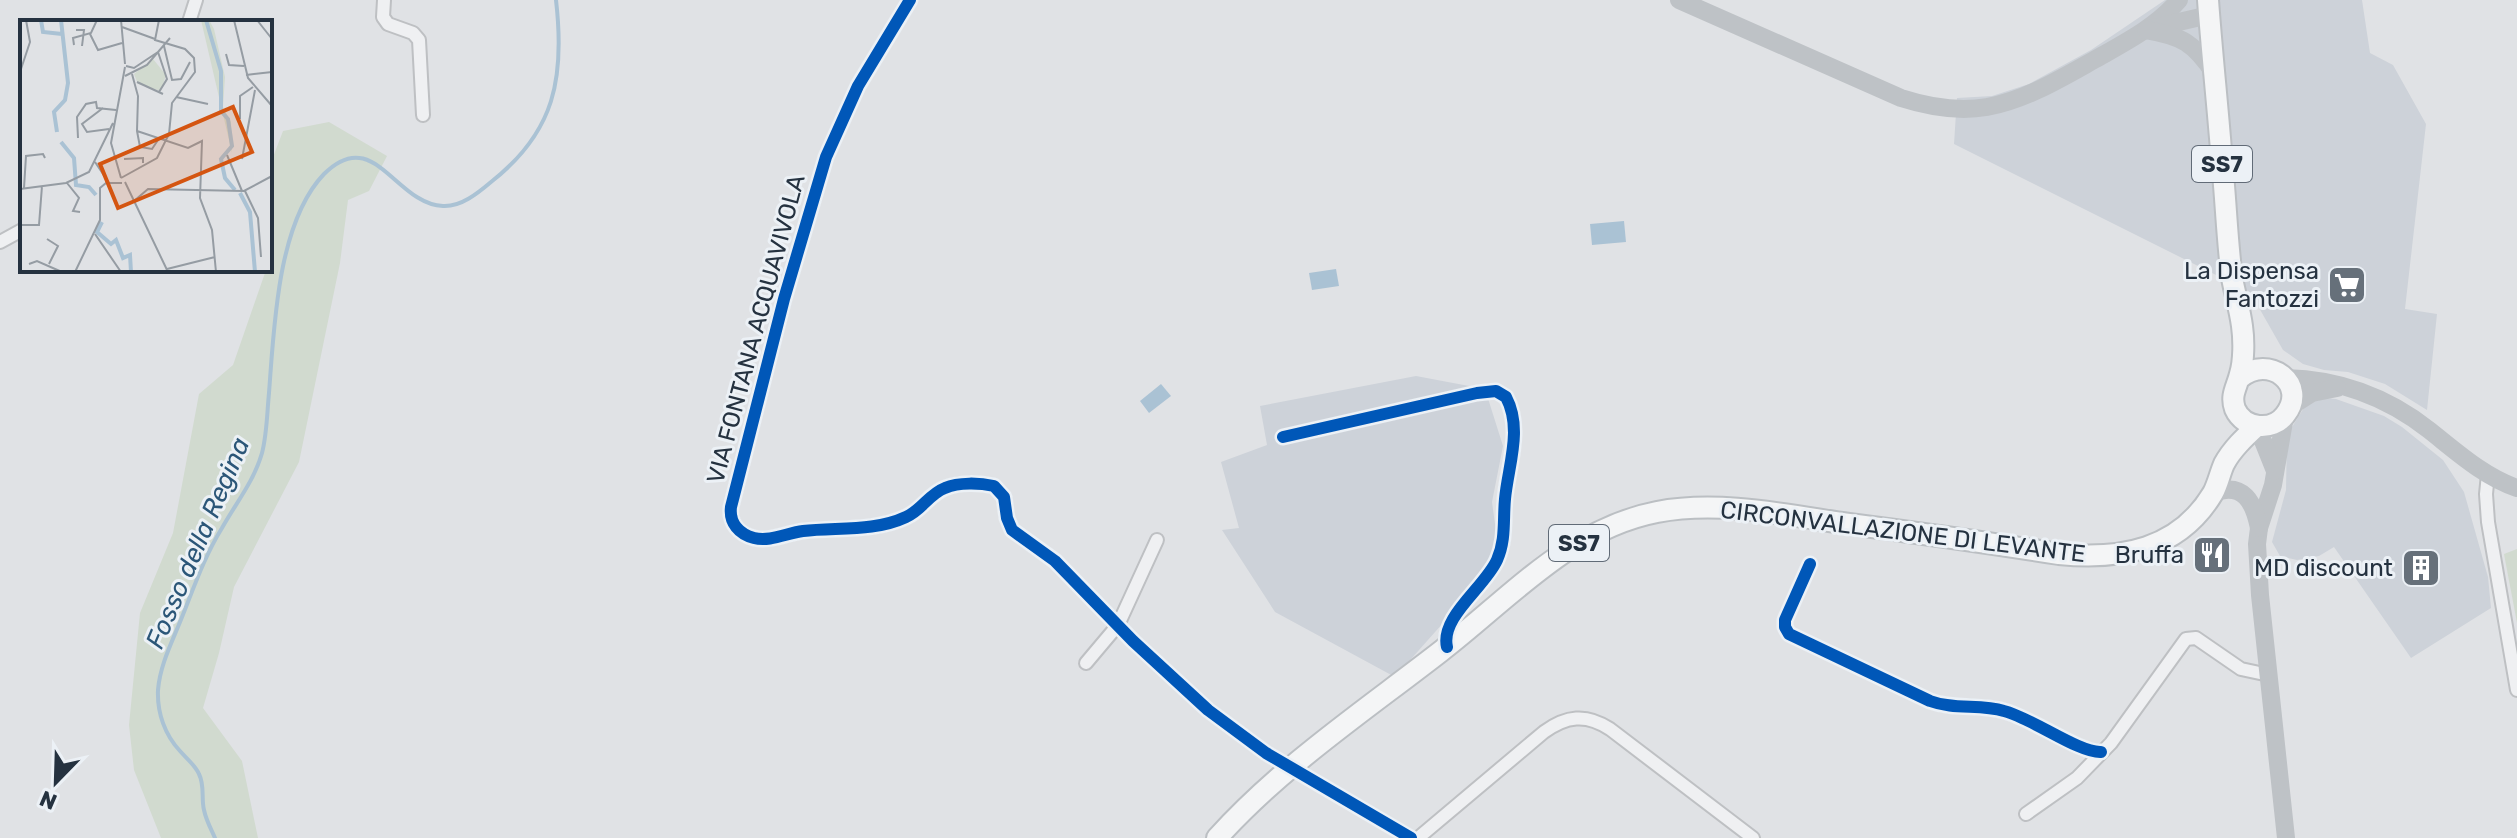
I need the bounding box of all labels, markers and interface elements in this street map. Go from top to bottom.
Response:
inset map [20,20,272,272]
road number: SS7 [2192,146,2252,182]
street label: VIA FONTANA ACQUAVIVOLA [701,171,811,487]
place label: La Dispensa Fantozzi [2184,257,2319,313]
supermarket icon: La Dispensa Fantozzi [2326,264,2368,306]
water label: Fosso della Regina [140,433,256,653]
street label: CIRCONVALLAZIONE DI LEVANTE [1719,496,2087,568]
road number: SS7 [1549,525,1609,561]
restaurant icon: Bruffa [2191,534,2233,576]
place label: Bruffa [2115,541,2184,569]
building icon: MD discount [2400,547,2442,589]
place label: MD discount [2254,554,2393,582]
north arrow [16,742,96,822]
text: N [36,784,61,815]

